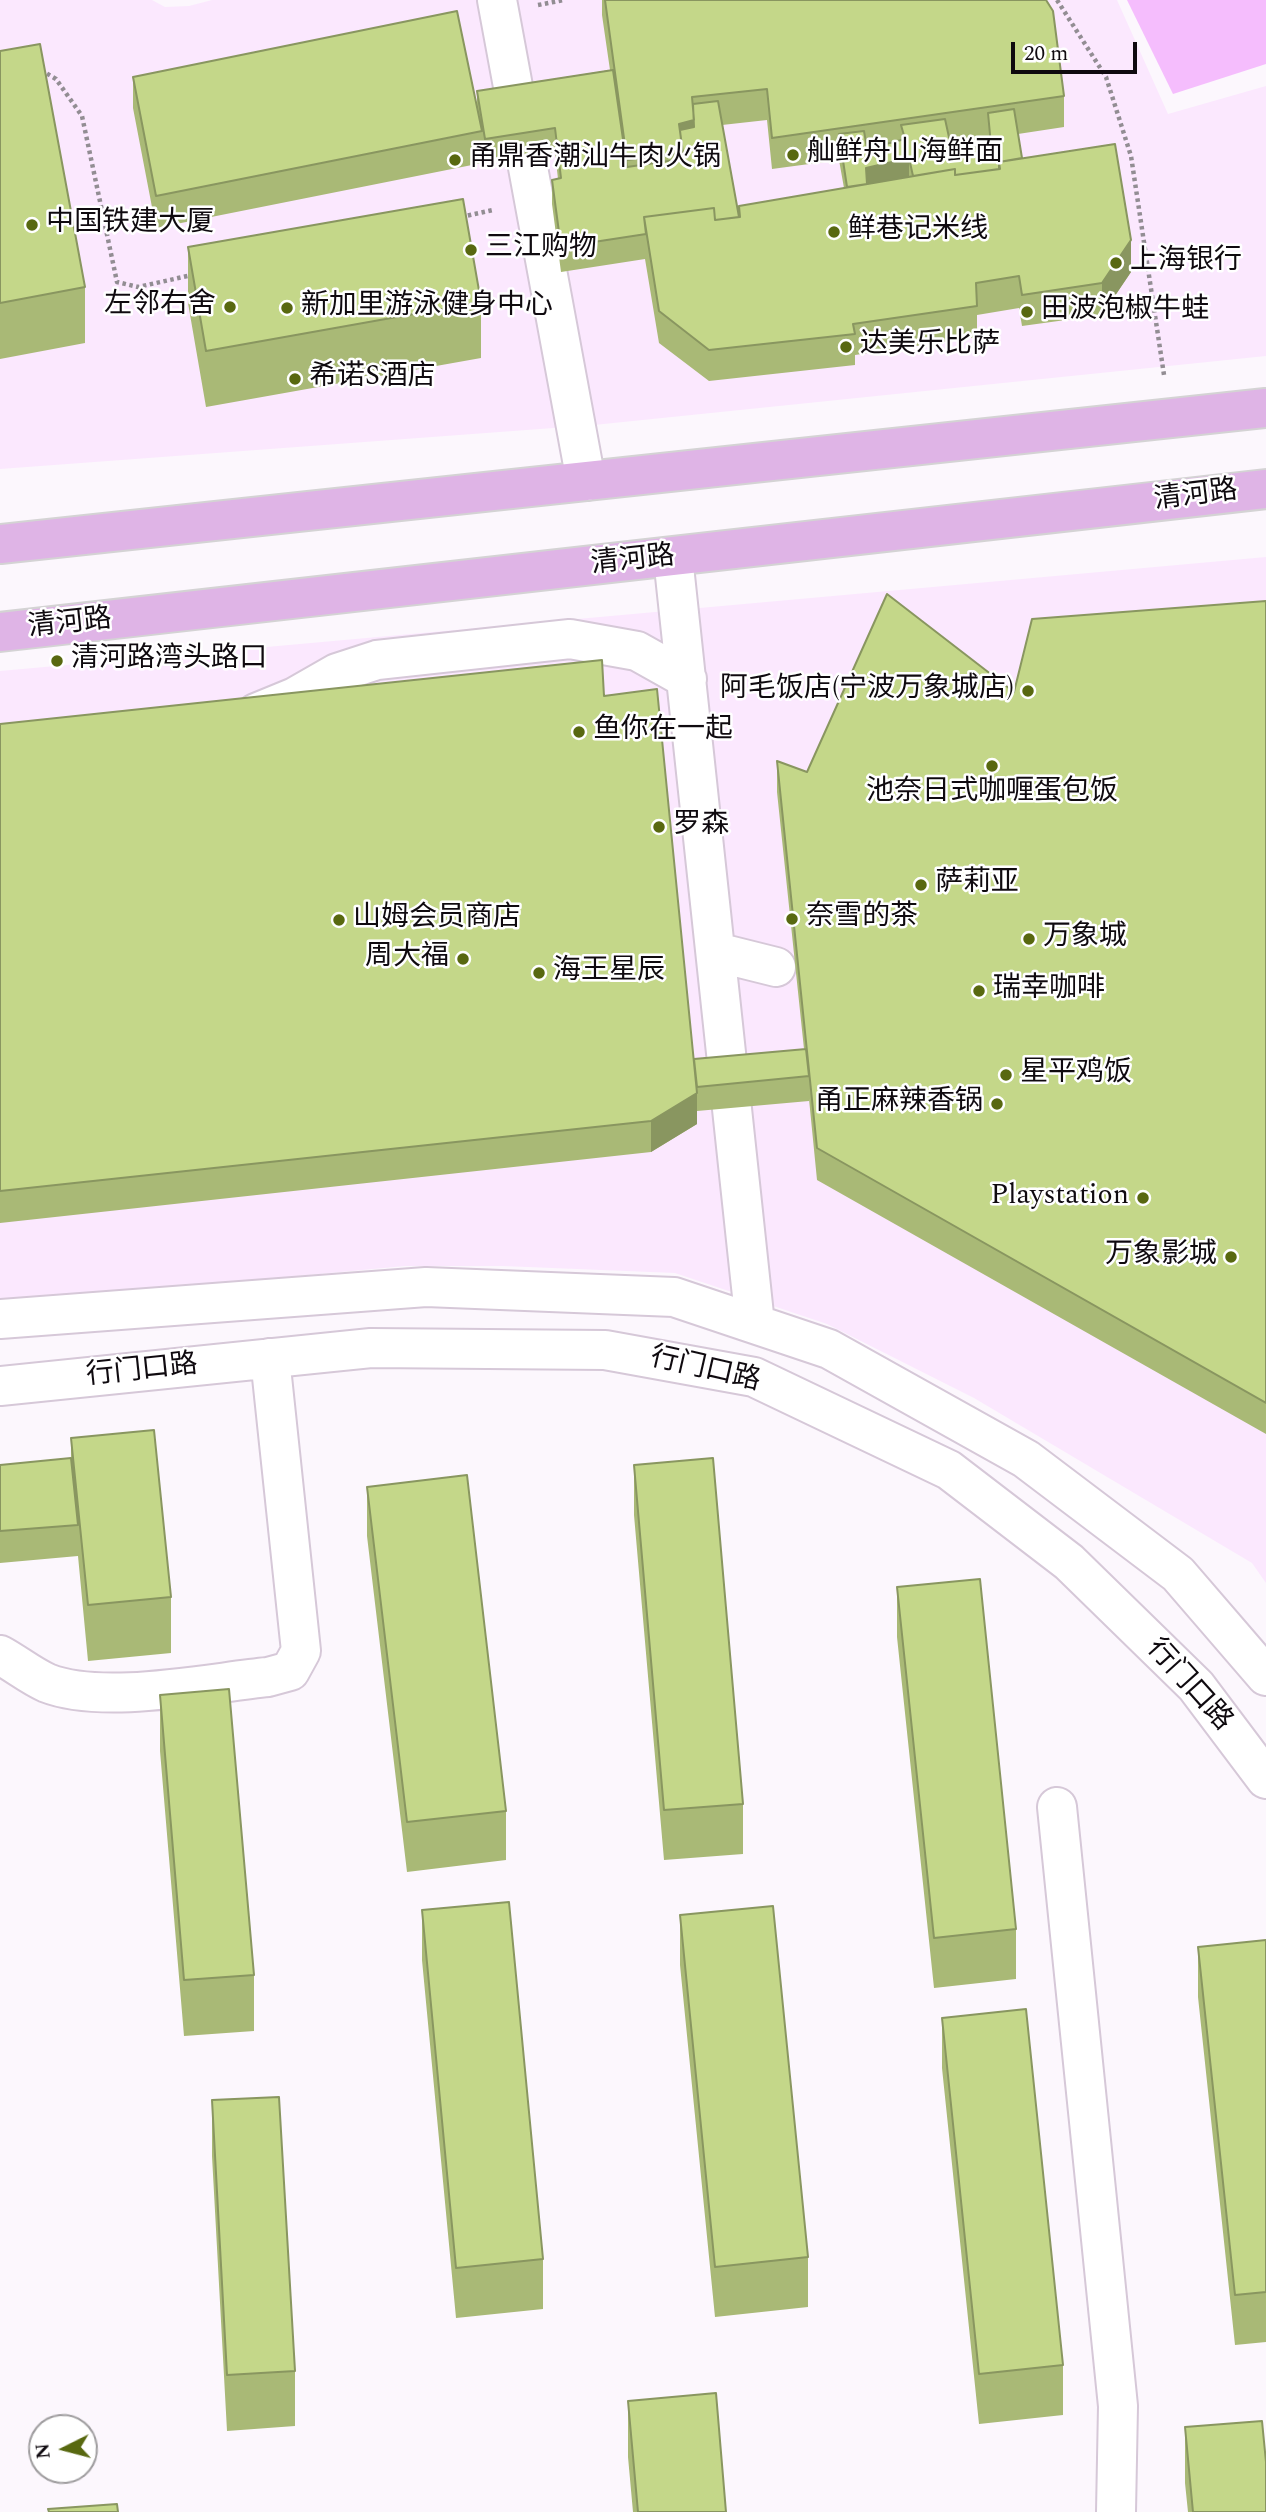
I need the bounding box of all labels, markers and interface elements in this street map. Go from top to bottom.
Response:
scale bar [1014,28,1140,72]
text: 20 m [1024,38,1068,70]
place label: 舢鲜舟山海鲜面 [807,138,1003,172]
place label: 甬鼎香潮汕牛肉火锅 [469,143,721,177]
marker: 舢鲜舟山海鲜面 [785,147,801,163]
marker: 甬鼎香潮汕牛肉火锅 [447,152,463,168]
place label: 中国铁建大厦 [46,208,214,242]
place label: 鲜巷记米线 [848,215,988,249]
marker: 中国铁建大厦 [24,217,40,233]
marker: 鲜巷记米线 [826,224,842,240]
place label: 三江购物 [485,233,597,267]
marker: 三江购物 [463,242,479,258]
place label: 上海银行 [1130,246,1242,280]
marker: 上海银行 [1108,255,1124,271]
place label: 左邻右舍 [104,290,216,324]
place label: 新加里游泳健身中心 [301,291,553,325]
place label: 田波泡椒牛蛙 [1041,295,1209,329]
marker: 左邻右舍 [222,299,238,315]
marker: 新加里游泳健身中心 [279,300,295,316]
marker: 田波泡椒牛蛙 [1019,304,1035,320]
place label: 达美乐比萨 [860,330,1000,364]
marker: 达美乐比萨 [838,339,854,355]
place label: 希诺S酒店 [309,362,436,396]
marker: 希诺S酒店 [287,371,303,387]
street label: 清河路 [1152,475,1240,519]
street label: 清河路 [589,541,677,583]
street label: 清河路 [26,604,114,646]
place label: 清河路湾头路口 [71,644,267,678]
marker: 清河路湾头路口 [49,653,65,669]
place label: 阿毛饭店(宁波万象城店) [720,674,1014,708]
marker: 阿毛饭店(宁波万象城店) [1020,683,1036,699]
place label: 鱼你在一起 [593,715,733,749]
marker: 鱼你在一起 [571,724,587,740]
marker: 池奈日式咖喱蛋包饭 [984,758,1000,774]
place label: 池奈日式咖喱蛋包饭 [866,777,1118,811]
place label: 罗森 [673,810,729,844]
marker: 罗森 [651,819,667,835]
place label: 萨莉亚 [935,868,1019,902]
marker: 萨莉亚 [913,877,929,893]
place label: 奈雪的茶 [806,902,918,936]
place label: 山姆会员商店 [353,903,521,937]
marker: 奈雪的茶 [784,911,800,927]
marker: 山姆会员商店 [331,912,347,928]
place label: 万象城 [1043,922,1127,956]
marker: 万象城 [1021,931,1037,947]
place label: 周大福 [365,942,449,976]
marker: 周大福 [455,951,471,967]
place label: 海王星辰 [553,956,665,990]
marker: 海王星辰 [531,965,547,981]
place label: 瑞幸咖啡 [993,974,1105,1008]
marker: 瑞幸咖啡 [971,983,987,999]
place label: 星平鸡饭 [1020,1058,1132,1092]
marker: 星平鸡饭 [998,1067,1014,1083]
place label: 甬正麻辣香锅 [815,1087,983,1121]
marker: 甬正麻辣香锅 [989,1096,1005,1112]
place label: Playstation [990,1181,1129,1215]
marker: Playstation [1135,1190,1151,1206]
place label: 万象影城 [1105,1240,1217,1274]
marker: 万象影城 [1223,1249,1239,1265]
street label: 行门口路 [647,1342,763,1400]
street label: 行门口路 [85,1349,199,1395]
street label: 行门口路 [1138,1633,1238,1739]
north arrow [28,2414,98,2484]
text: N [28,2442,59,2460]

